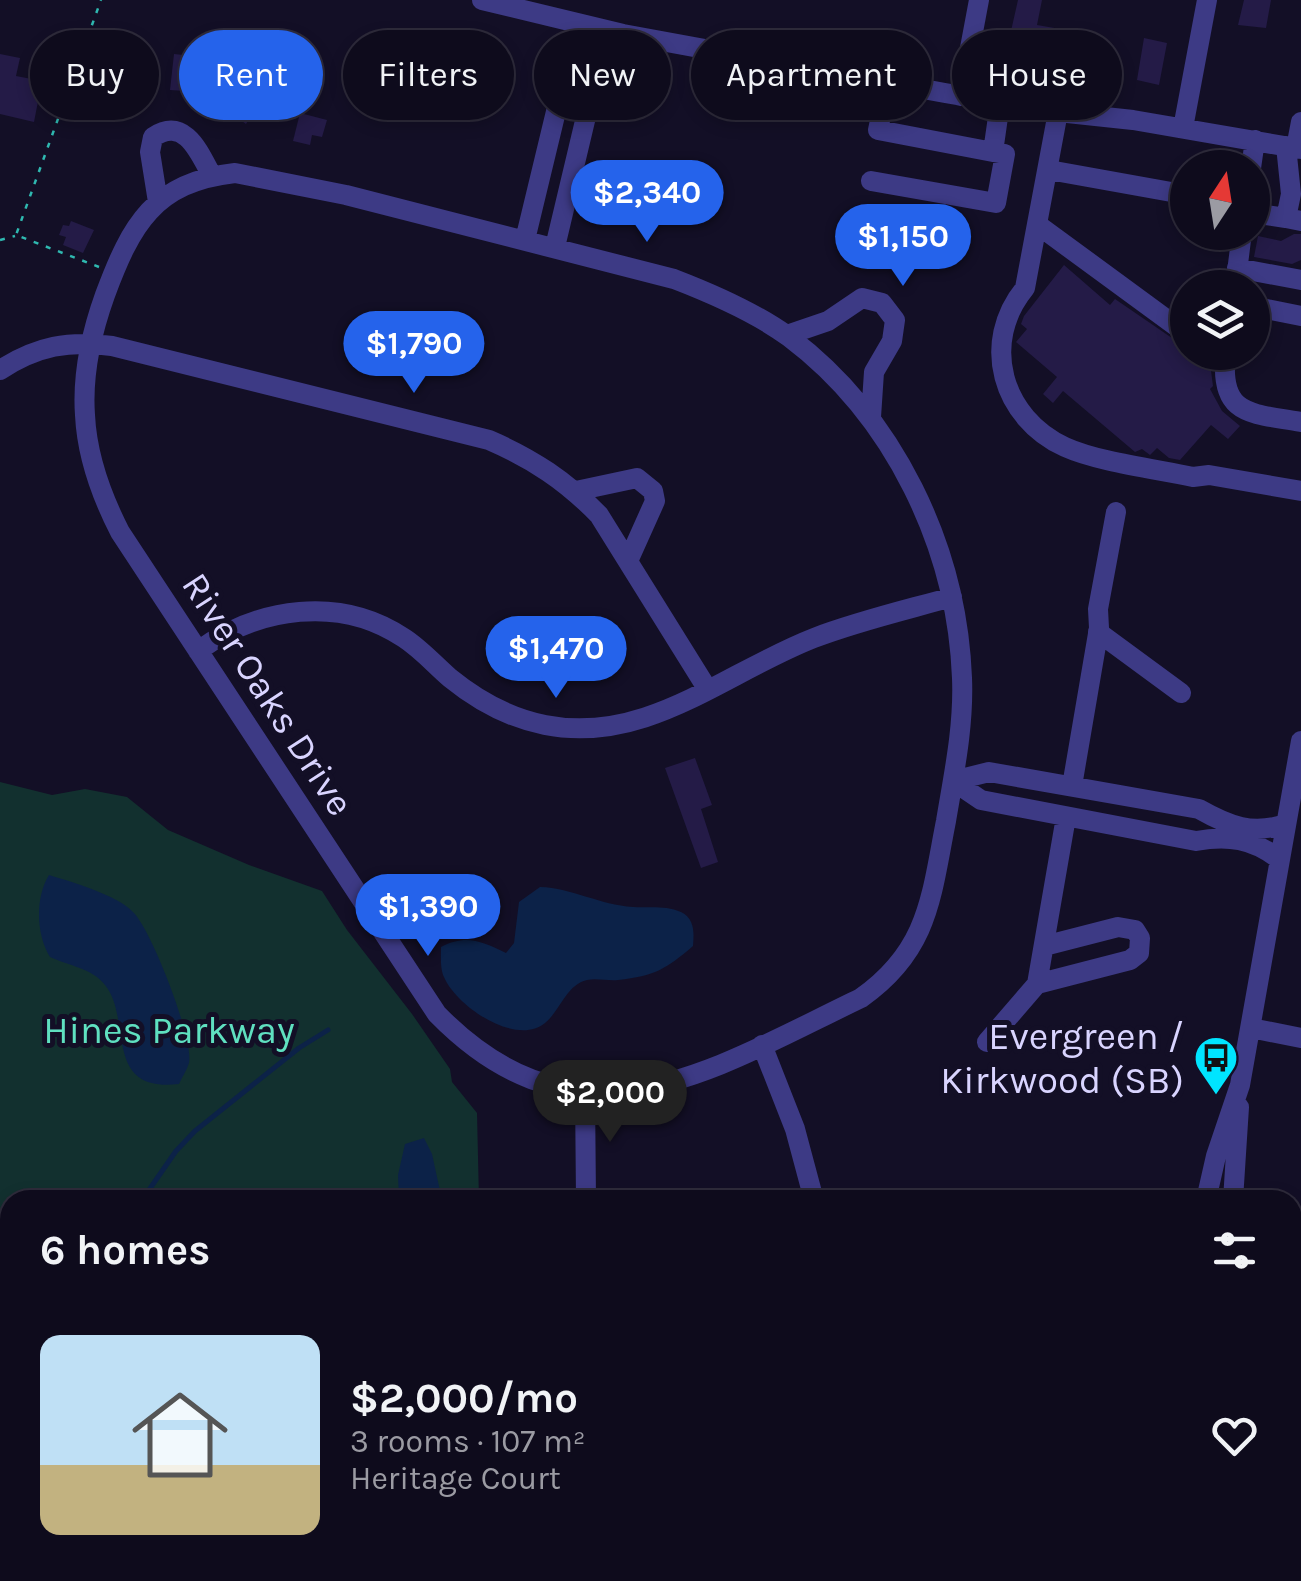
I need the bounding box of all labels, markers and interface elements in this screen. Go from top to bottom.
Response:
chip: Buy [30,30,159,120]
chip: Rent [179,30,323,120]
chip: Filters [343,30,514,120]
chip: New [534,30,671,120]
chip: Apartment [691,30,932,120]
chip: House [952,30,1122,120]
north arrow [1170,150,1270,250]
map controls [1170,150,1270,370]
pin: $2,340 [566,160,728,245]
text: $2,340 [593,174,701,211]
pin: $1,150 [822,204,984,289]
text: $1,150 [857,218,949,255]
button: layers [1170,270,1270,370]
pin: $1,790 [333,311,495,396]
text: $1,790 [365,325,463,362]
street label: River Oaks Drive [172,564,363,824]
pin: $1,470 [475,616,637,701]
text: $1,470 [508,630,604,667]
pin: $1,390 [347,874,509,959]
text: $1,390 [377,888,479,925]
park label: Hines Parkway [43,1008,295,1053]
place label: Evergreen / Kirkwood (SB) [940,1014,1184,1103]
bus stop icon: Evergreen / Kirkwood (SB) [1193,1035,1239,1096]
pin: $2,000 [529,1060,691,1145]
text: $2,000 [555,1074,665,1111]
icon: filters [1207,1223,1262,1278]
text: 6 homes [40,1225,210,1275]
text: $2,000/mo [350,1373,578,1423]
icon: home [120,1375,240,1495]
icon: heart [1207,1408,1262,1463]
text: 3 rooms · 107 m² [350,1423,586,1460]
text: Heritage Court [350,1460,561,1497]

